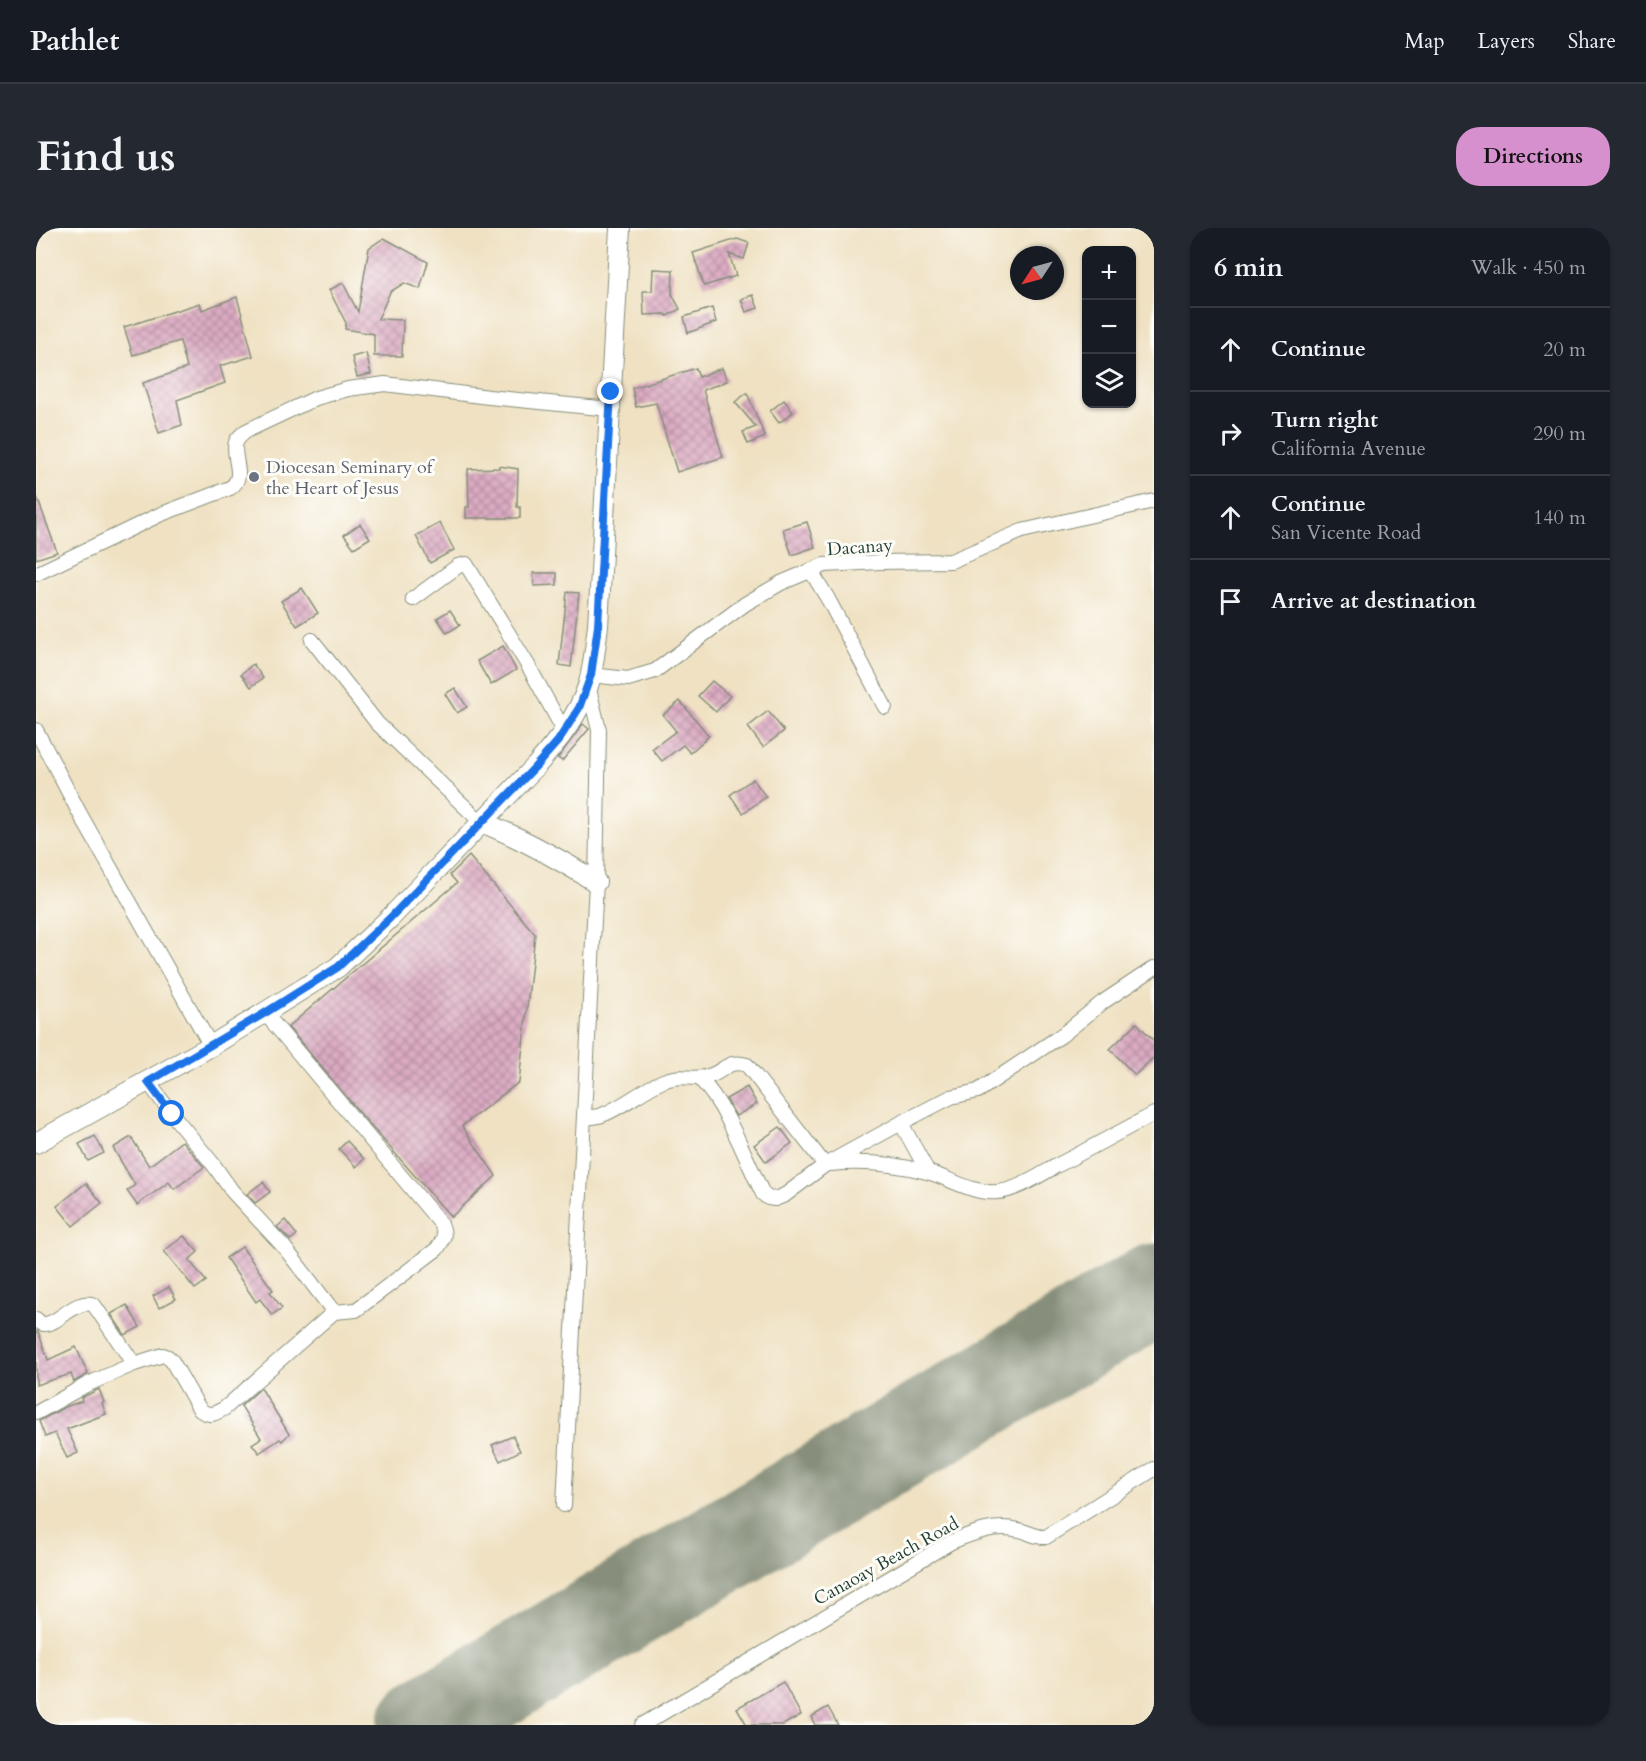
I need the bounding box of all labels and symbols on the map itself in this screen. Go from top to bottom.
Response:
north arrow [1010,246,1064,300]
route end [597,378,623,404]
place label: Diocesan Seminary of the Heart of Jesus [266,455,436,501]
marker: Diocesan Seminary of the Heart of Jesus [247,470,261,484]
street label: Dacanay [826,533,894,562]
route start [158,1100,184,1126]
street label: Canaoay Beach Road [809,1511,964,1612]

